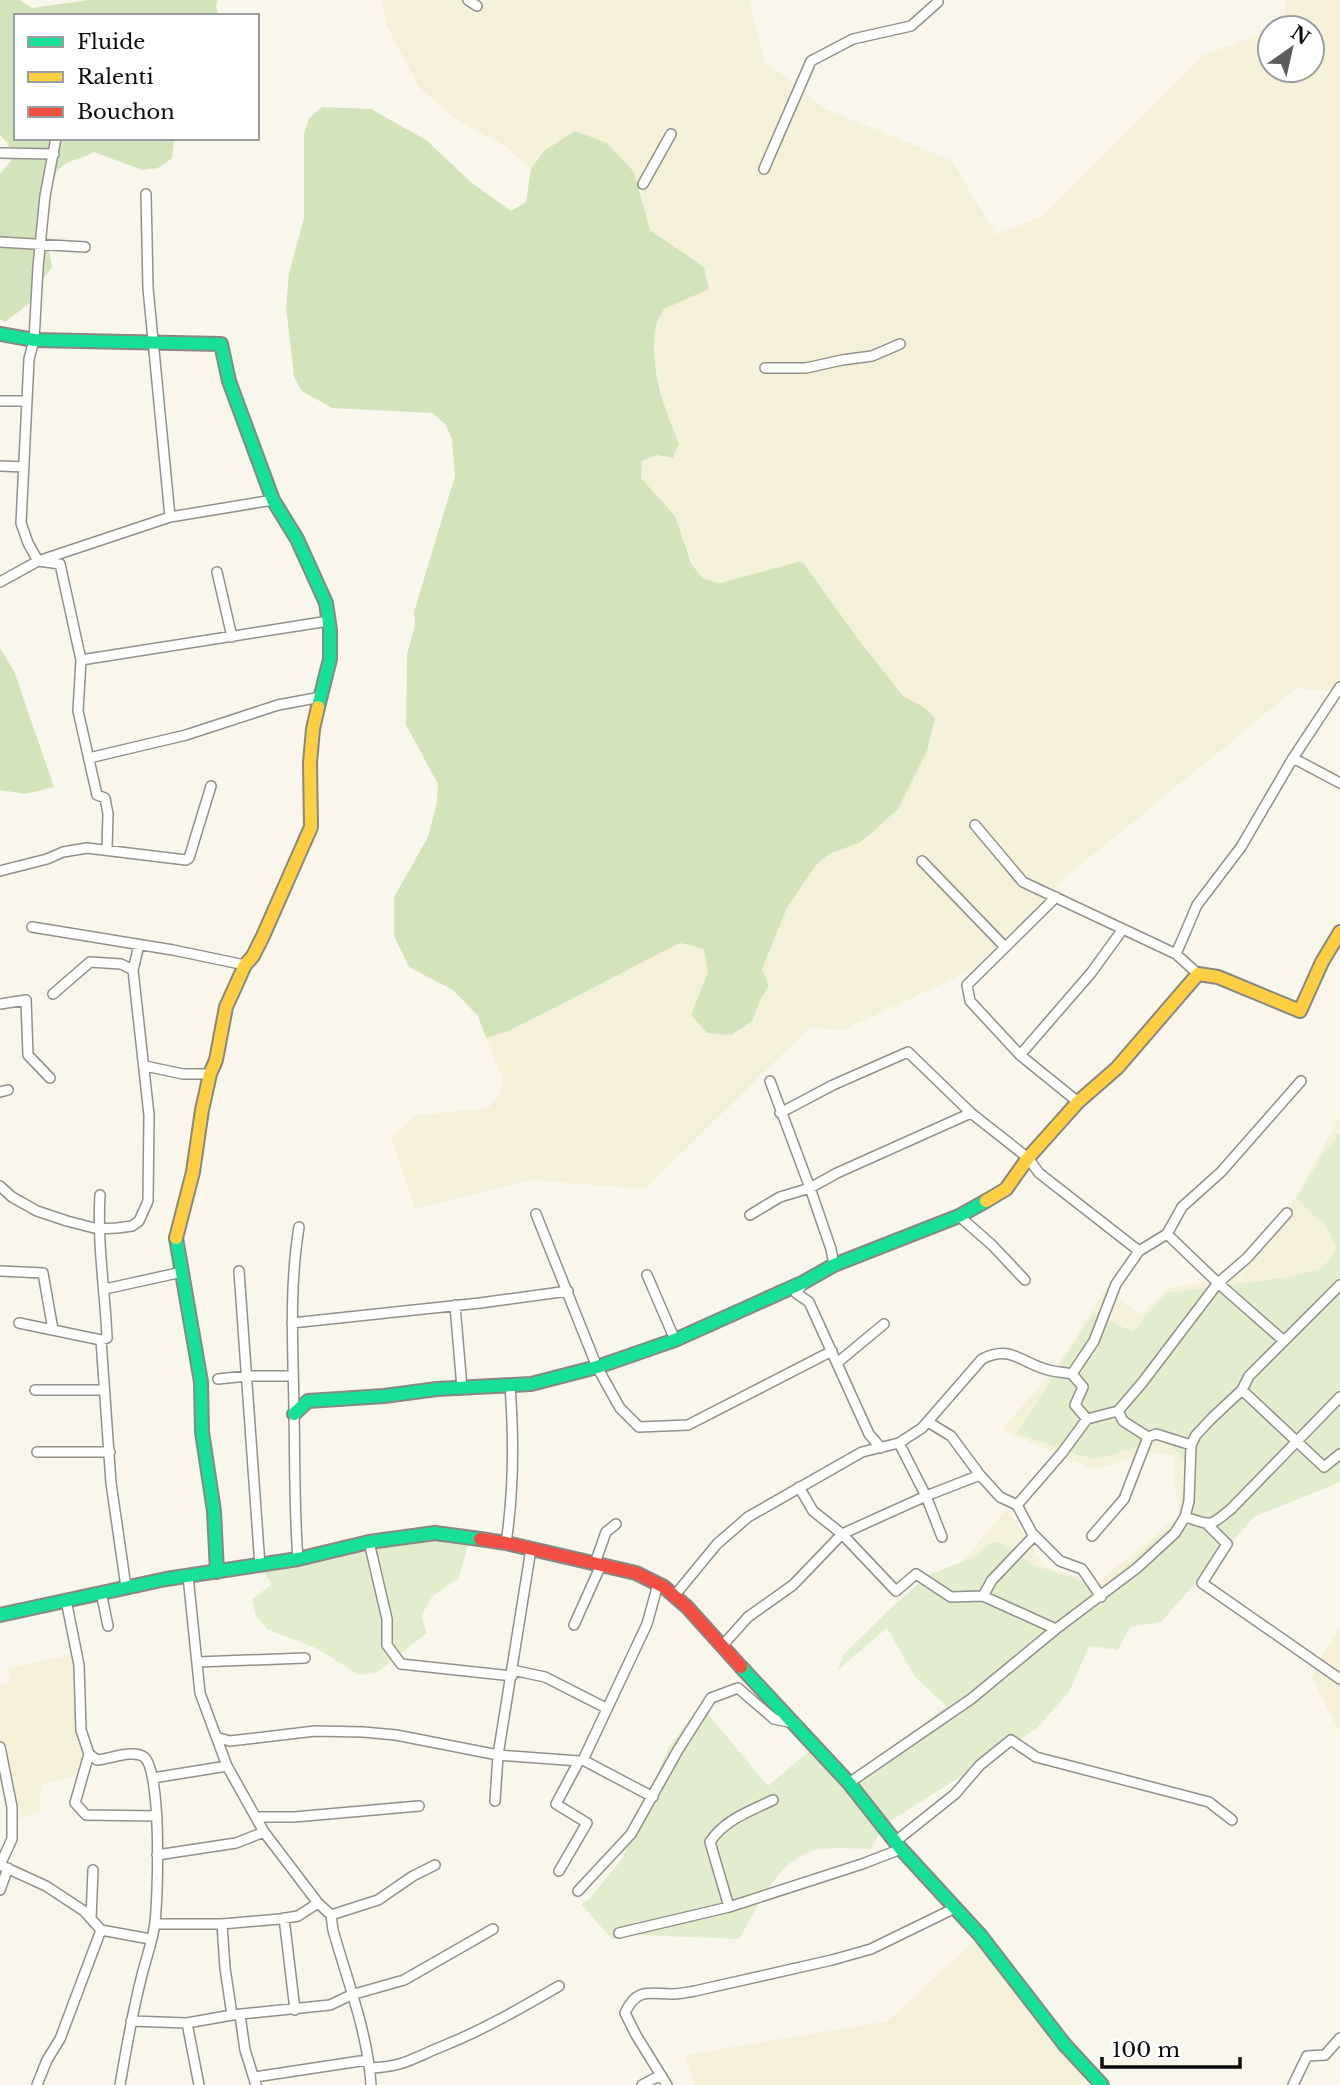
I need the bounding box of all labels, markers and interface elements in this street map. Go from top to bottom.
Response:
legend [14,14,259,140]
north arrow [1256,14,1326,84]
text: N [1286,21,1314,50]
text: Fluide [77,29,145,55]
text: Ralenti [77,64,154,90]
text: Bouchon [77,99,175,125]
scale bar [1102,2025,1240,2070]
text: 100 m [1112,2037,1180,2063]

